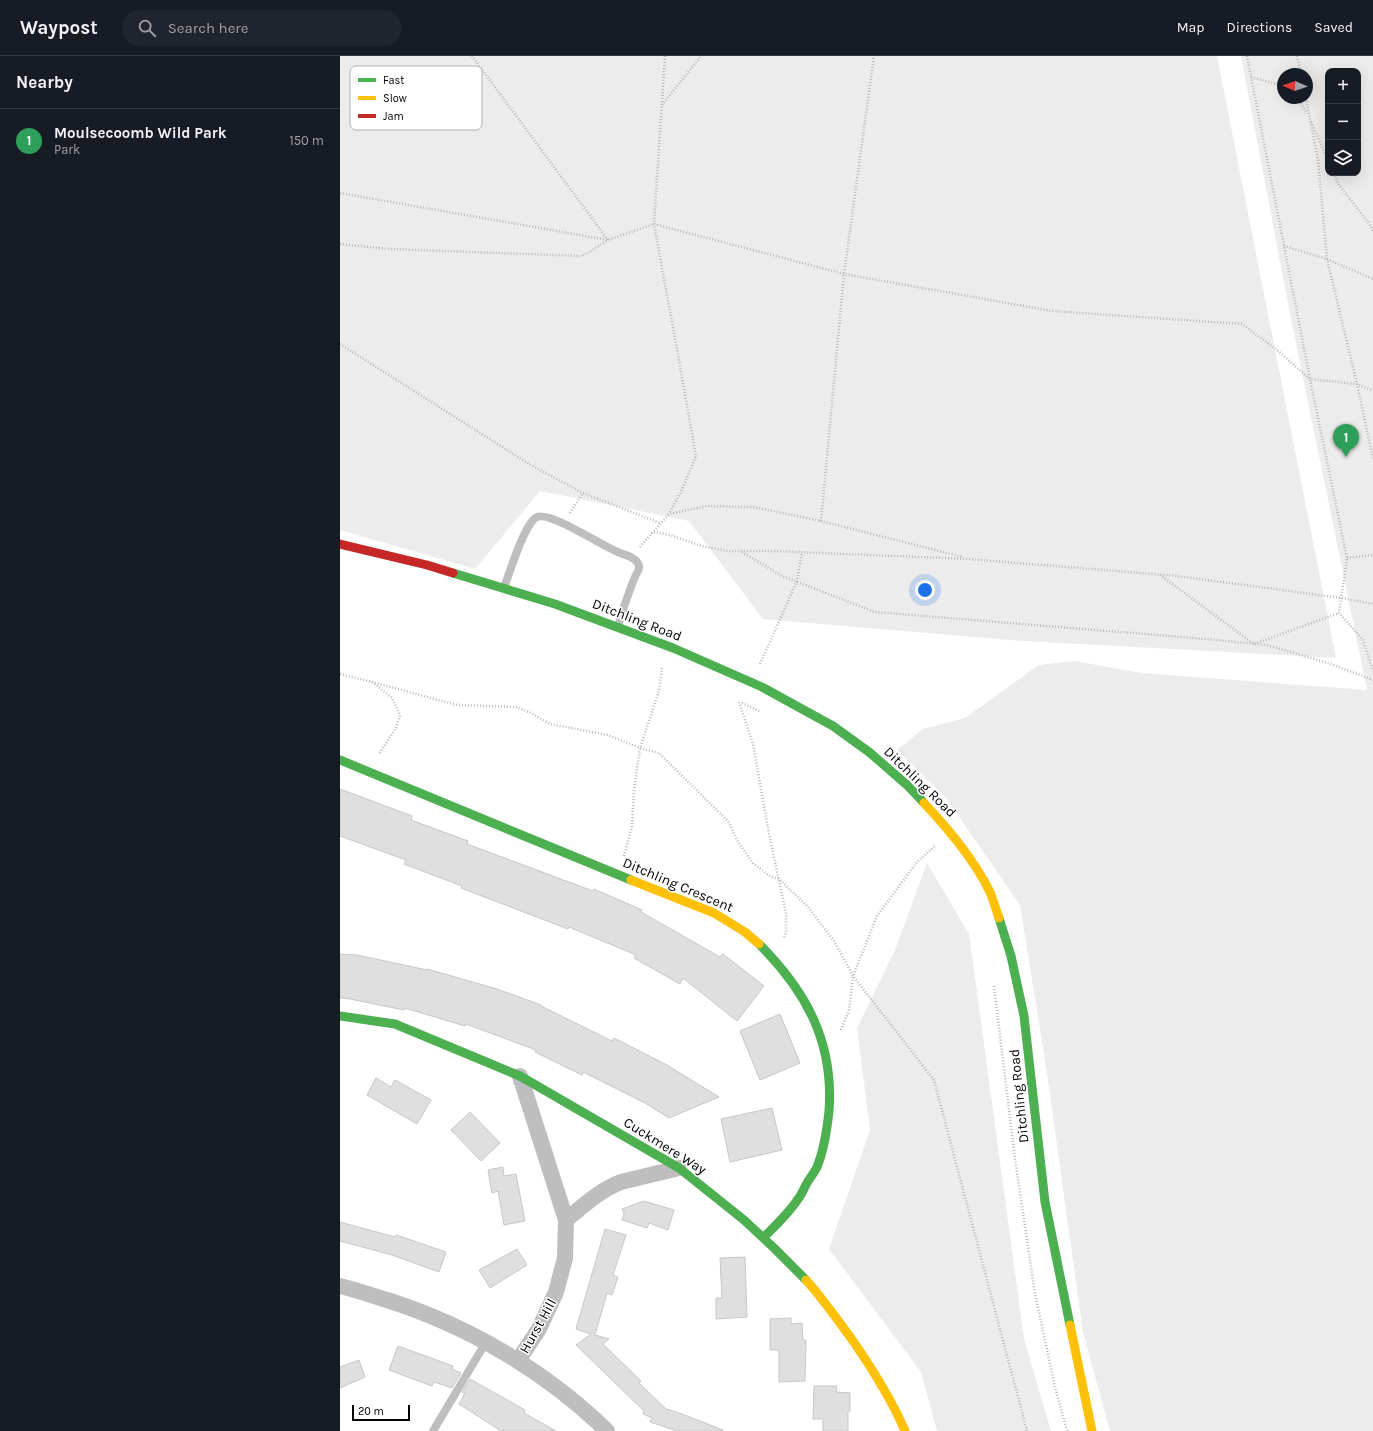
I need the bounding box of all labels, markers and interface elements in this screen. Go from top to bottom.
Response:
search box [122,10,402,46]
text: Waypost [20,17,98,39]
icon: search [136,17,158,39]
text: Search here [168,19,248,37]
text: Map [1177,19,1205,36]
text: Directions [1227,19,1292,36]
text: Saved [1314,19,1353,36]
legend [350,66,482,130]
north arrow [1277,68,1313,104]
map controls [1325,68,1361,176]
button: + [1325,68,1361,104]
text: Nearby [16,72,73,92]
text: Fast [383,74,404,87]
text: Slow [383,92,407,105]
button: − [1325,104,1361,140]
text: Jam [383,110,404,123]
text: Moulsecoomb Wild Park [54,124,227,142]
text: 1 [27,133,31,148]
text: 150 m [289,133,324,148]
button: layers [1325,140,1361,176]
text: Park [54,142,80,157]
pin: 1 [1333,424,1359,457]
your location [915,580,935,600]
street label: Ditchling Road [590,595,684,645]
street label: Ditchling Road [880,743,960,821]
street label: Ditchling Crescent [620,854,736,916]
street label: Ditchling Road [1006,1048,1032,1144]
street label: Cuckmere Way [620,1114,710,1178]
street label: Hurst Hill [516,1296,560,1356]
scale bar [352,1403,410,1422]
text: 20 m [358,1405,384,1418]

